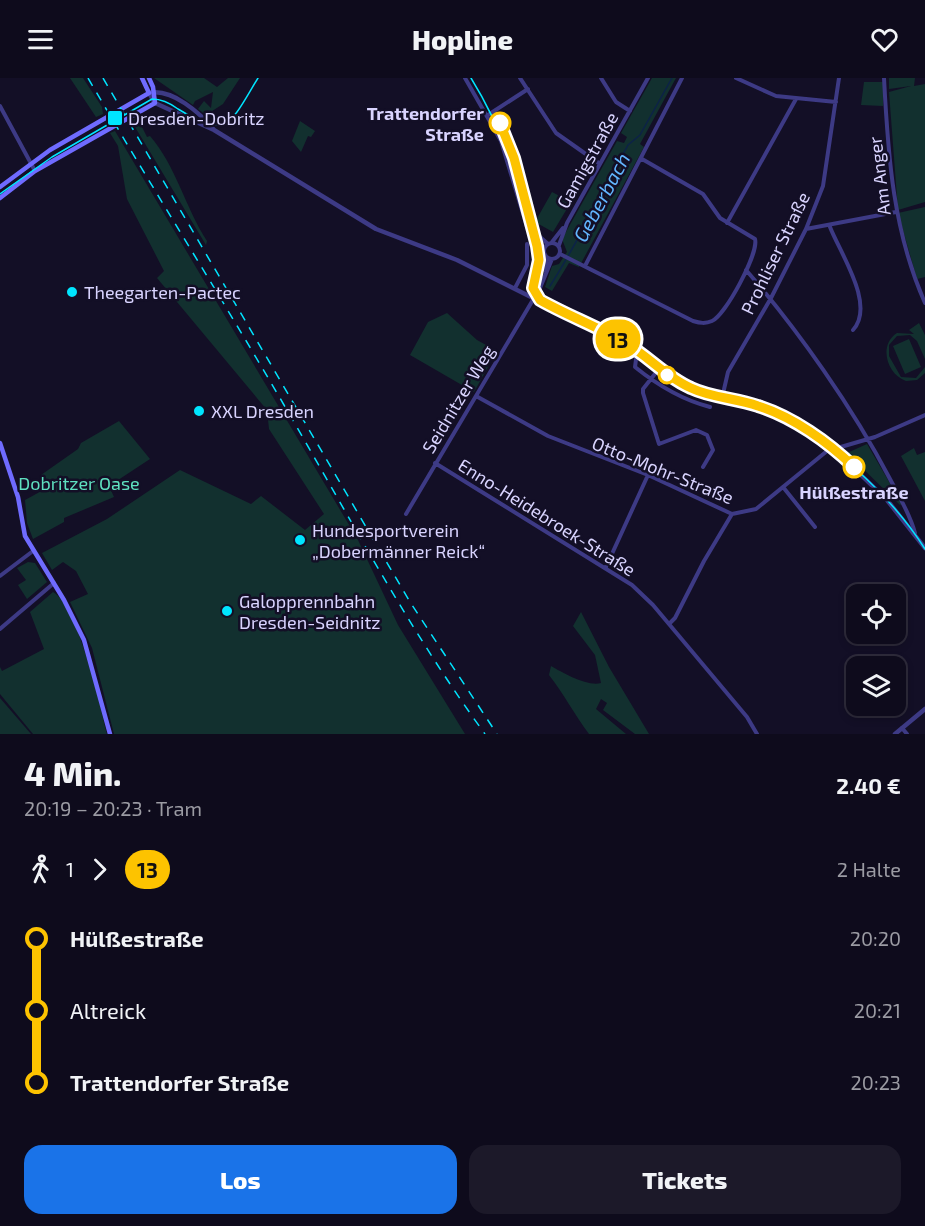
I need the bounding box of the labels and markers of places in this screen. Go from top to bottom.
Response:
place label: Trattendorfer Straße [367,102,484,145]
place label: Dresden-Dobritz [128,107,264,129]
marker: Dresden-Dobritz [106,109,124,127]
marker: Trattendorfer Straße [489,112,511,134]
place label: Theegarten-Pactec [84,281,241,303]
marker: Theegarten-Pactec [65,285,79,299]
unlabelled marker [658,366,676,384]
place label: XXL Dresden [211,400,314,422]
marker: XXL Dresden [192,404,206,418]
marker: Hülßestraße [843,456,865,478]
place label: Hülßestraße [799,481,909,503]
place label: Hundesportverein „Dobermänner Reick“ [312,519,485,562]
marker: Hundesportverein „Dobermänner Reick“ [293,533,307,547]
place label: Galopprennbahn Dresden-Seidnitz [239,590,381,633]
marker: Galopprennbahn Dresden-Seidnitz [220,604,234,618]

